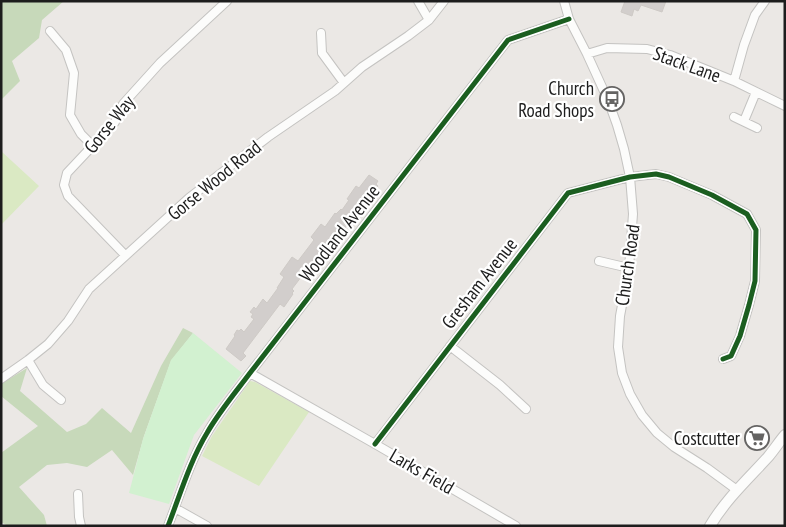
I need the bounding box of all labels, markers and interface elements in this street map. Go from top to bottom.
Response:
street label: Stack Lane [650,41,724,87]
place label: Church Road Shops [518,76,594,122]
bus stop icon: Church Road Shops [599,86,625,112]
street label: Gorse Way [78,90,140,158]
street label: Gorse Wood Road [162,135,266,225]
street label: Woodland Avenue [294,179,385,286]
street label: Church Road [609,223,645,307]
street label: Gresham Avenue [436,233,522,333]
supermarket icon: Costcutter [744,425,770,451]
place label: Costcutter [674,426,741,450]
street label: Larks Field [385,443,459,499]

